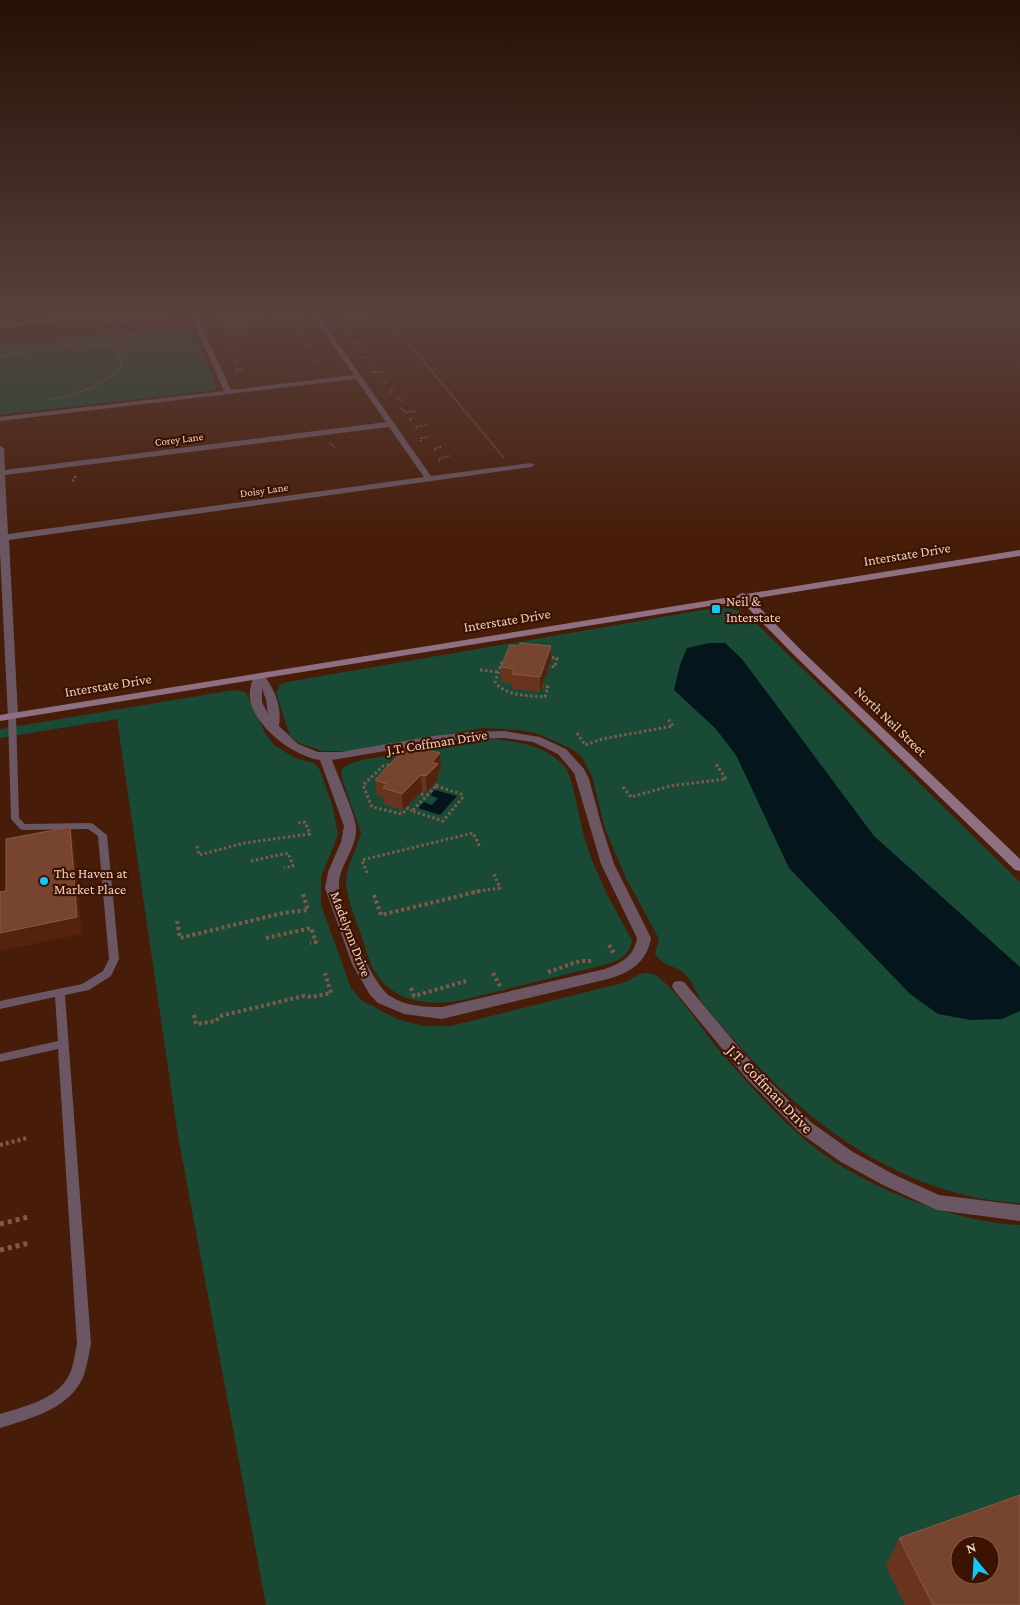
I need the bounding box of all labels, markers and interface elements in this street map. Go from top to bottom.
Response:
street label: Corey Lane [154,430,204,449]
street label: Doisy Lane [239,481,289,500]
street label: Interstate Drive [862,539,952,569]
place label: Neil & Interstate [726,593,781,625]
marker: Neil & Interstate [710,603,722,615]
street label: Interstate Drive [462,605,552,635]
street label: Interstate Drive [63,670,153,700]
street label: North Neil Street [852,683,931,760]
street label: J.T. Coffman Drive [384,726,488,758]
place label: The Haven at Market Place [54,865,128,897]
marker: The Haven at Market Place [38,875,50,887]
street label: Madelynn Drive [327,889,375,979]
street label: J.T. Coffman Drive [722,1040,816,1137]
north arrow [950,1535,1000,1585]
text: N [964,1538,978,1557]

